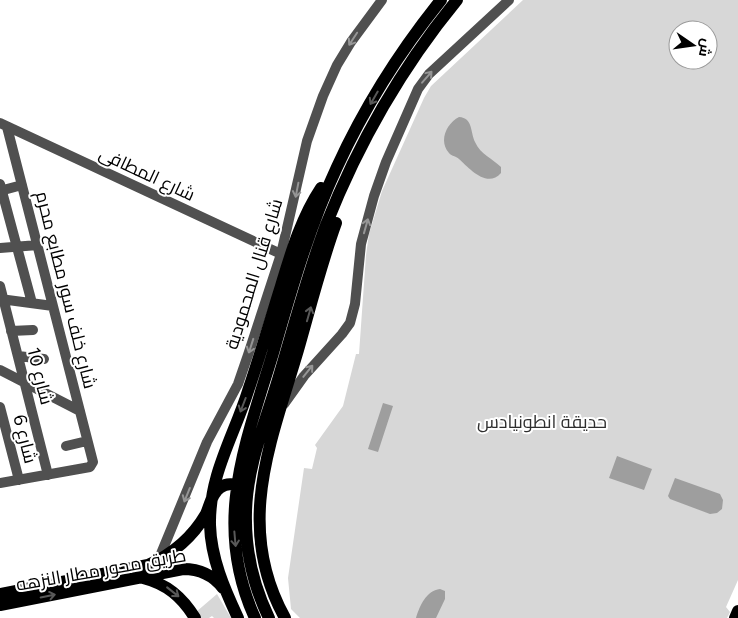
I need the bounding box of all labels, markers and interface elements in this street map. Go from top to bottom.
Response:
north arrow [668,20,718,70]
one-way arrow [347,32,358,46]
text: ش [695,37,715,59]
one-way arrow [422,70,433,83]
one-way arrow [368,90,378,105]
street label: شارع المطافى [95,142,198,207]
one-way arrow [291,182,301,198]
street label: شارع خلف سور مطابع محرم [30,189,101,391]
street label: شارع قنال المحمودية [221,196,288,352]
one-way arrow [361,218,371,234]
one-way arrow [304,306,314,322]
one-way arrow [246,338,255,354]
street label: شارع 10 [21,345,58,407]
one-way arrow [302,365,313,378]
one-way arrow [238,397,247,412]
park label: حديقة انطونيادس [477,411,607,433]
street label: شارع 6 [7,412,42,466]
one-way arrow [181,487,191,502]
one-way arrow [230,530,240,546]
street label: طريق محور مطار النزهه [14,544,188,597]
one-way arrow [166,587,179,598]
one-way arrow [39,591,55,600]

